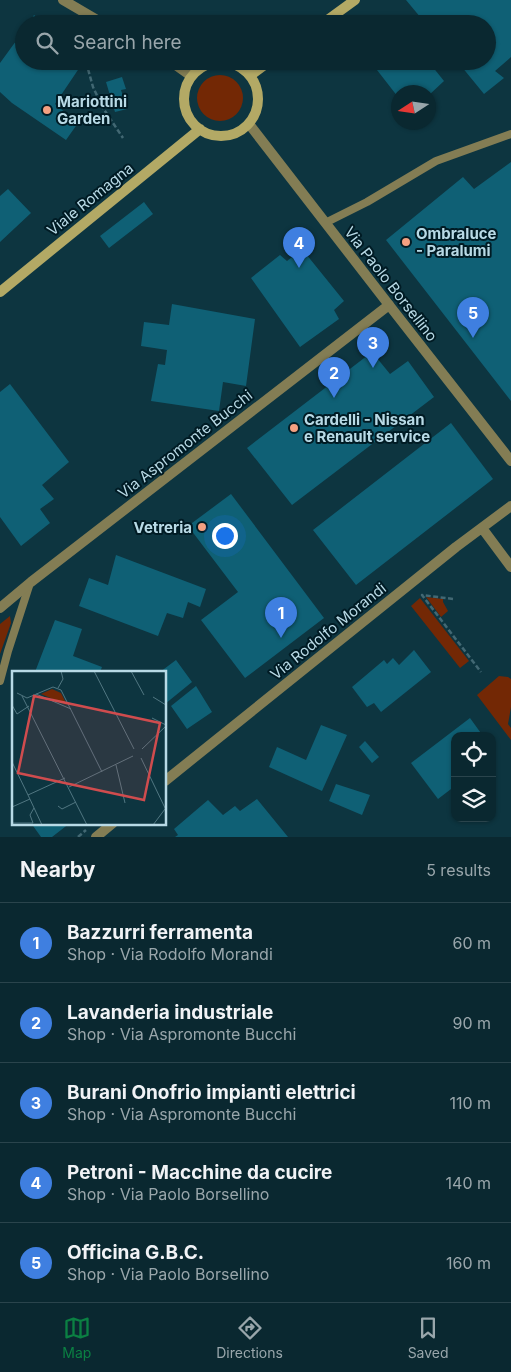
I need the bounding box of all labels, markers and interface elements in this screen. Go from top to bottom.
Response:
search box [15,15,496,70]
icon: search [33,29,61,57]
text: Search here [73,31,182,54]
north arrow [391,85,436,130]
place label: Mariottini Garden [57,92,127,128]
marker: Mariottini Garden [41,104,53,116]
street label: Viale Romagna [43,158,137,240]
street label: Via Paolo Borsellino [340,223,442,345]
place label: Ombraluce - Paralumi [416,224,497,260]
pin: 4 [283,227,315,268]
marker: Ombraluce - Paralumi [400,236,412,248]
pin: 5 [457,297,489,338]
pin: 3 [357,327,389,368]
pin: 2 [318,357,350,398]
street label: Via Aspromonte Bucchi [114,386,256,502]
place label: Cardelli - Nissan e Renault service [304,410,430,446]
marker: Cardelli - Nissan e Renault service [288,422,300,434]
place label: Vetreria [134,518,192,537]
marker: Vetreria [196,521,208,533]
your location [212,523,238,549]
street label: Via Rodolfo Morandi [266,578,390,684]
pin: 1 [265,597,297,638]
inset map [12,671,166,824]
map controls [451,732,496,822]
button: locate [451,732,496,777]
button: layers [451,777,496,822]
text: Nearby [20,857,95,882]
text: 5 results [426,860,491,880]
text: Bazzurri ferramenta [67,921,253,944]
text: 1 [33,933,39,953]
text: 60 m [452,933,491,953]
text: Shop · Via Rodolfo Morandi [67,944,273,964]
text: Lavanderia industriale [67,1001,273,1024]
text: 2 [31,1013,41,1033]
text: 90 m [452,1013,491,1033]
text: Shop · Via Aspromonte Bucchi [67,1024,296,1044]
text: Burani Onofrio impianti elettrici [67,1081,356,1104]
text: 3 [31,1093,41,1113]
text: 110 m [449,1093,491,1113]
text: Shop · Via Aspromonte Bucchi [67,1104,296,1124]
text: Petroni - Macchine da cucire [67,1161,332,1184]
text: 4 [31,1173,41,1193]
text: 140 m [446,1173,491,1193]
text: Shop · Via Paolo Borsellino [67,1184,269,1204]
text: Officina G.B.C. [67,1241,204,1264]
text: 5 [31,1253,41,1273]
text: 160 m [446,1253,491,1273]
text: Shop · Via Paolo Borsellino [67,1264,269,1284]
tab: Map [62,1314,91,1361]
tab: Directions [216,1314,283,1361]
tab: Saved [408,1314,449,1361]

